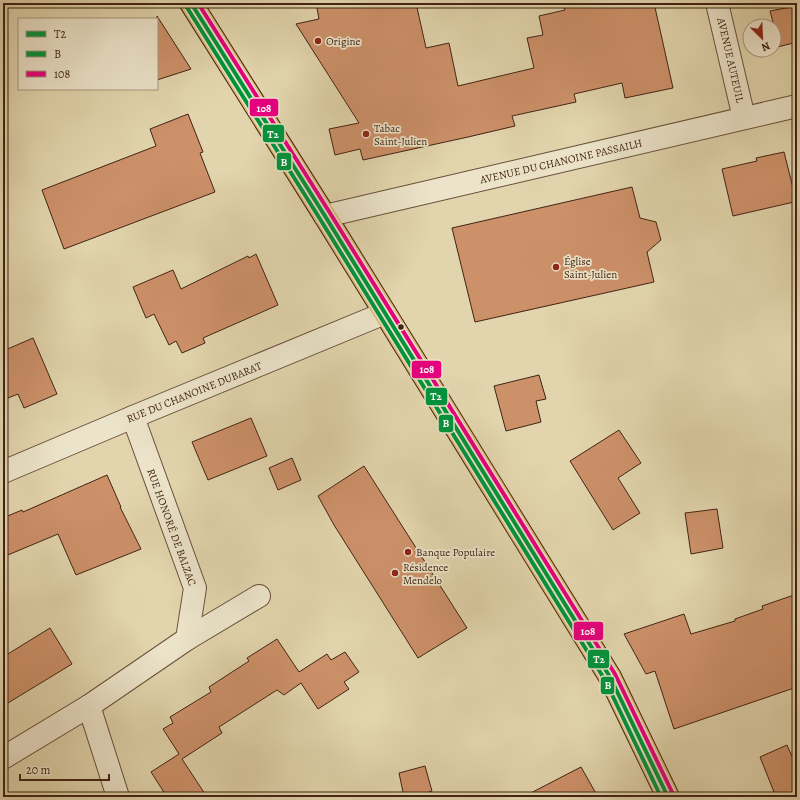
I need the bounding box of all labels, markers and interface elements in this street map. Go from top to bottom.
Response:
street label: AVENUE AUTEUIL [713,15,748,104]
legend [18,18,158,90]
north arrow [742,18,782,58]
text: T2 [54,26,67,42]
place label: Origine [326,34,361,49]
marker: Origine [313,36,323,46]
text: N [759,38,773,55]
text: B [54,46,61,62]
text: 108 [54,66,71,82]
line badge: 108 [249,98,279,117]
text: 108 [257,101,271,116]
place label: Tabac Saint-Julien [374,121,427,149]
line badge: T2 [262,124,285,143]
text: T2 [267,127,279,142]
marker: Tabac Saint-Julien [361,129,371,139]
street label: AVENUE DU CHANOINE PASSAILH [478,135,644,188]
line badge: B [276,152,292,171]
text: B [281,155,288,170]
place label: Église Saint-Julien [564,254,617,282]
marker: Église Saint-Julien [551,262,561,272]
unlabelled marker [396,322,406,332]
street label: RUE DU CHANOINE DUBARAT [124,358,264,427]
line badge: 108 [411,360,442,379]
text: 108 [420,362,434,377]
line badge: T2 [425,387,448,406]
text: T2 [430,389,442,404]
line badge: B [438,414,454,433]
text: B [443,416,450,431]
street label: RUE HONORÉ DE BALZAC [143,466,200,588]
place label: Banque Populaire [416,545,495,560]
marker: Banque Populaire [403,547,413,557]
place label: Résidence Mendelo [403,560,448,588]
marker: Résidence Mendelo [390,568,400,578]
line badge: 108 [573,621,604,641]
text: 108 [581,624,595,639]
line badge: T2 [587,649,610,669]
text: T2 [593,652,605,667]
line badge: B [600,676,615,695]
text: B [605,678,612,693]
scale bar [20,756,109,782]
text: 20 m [26,762,50,778]

